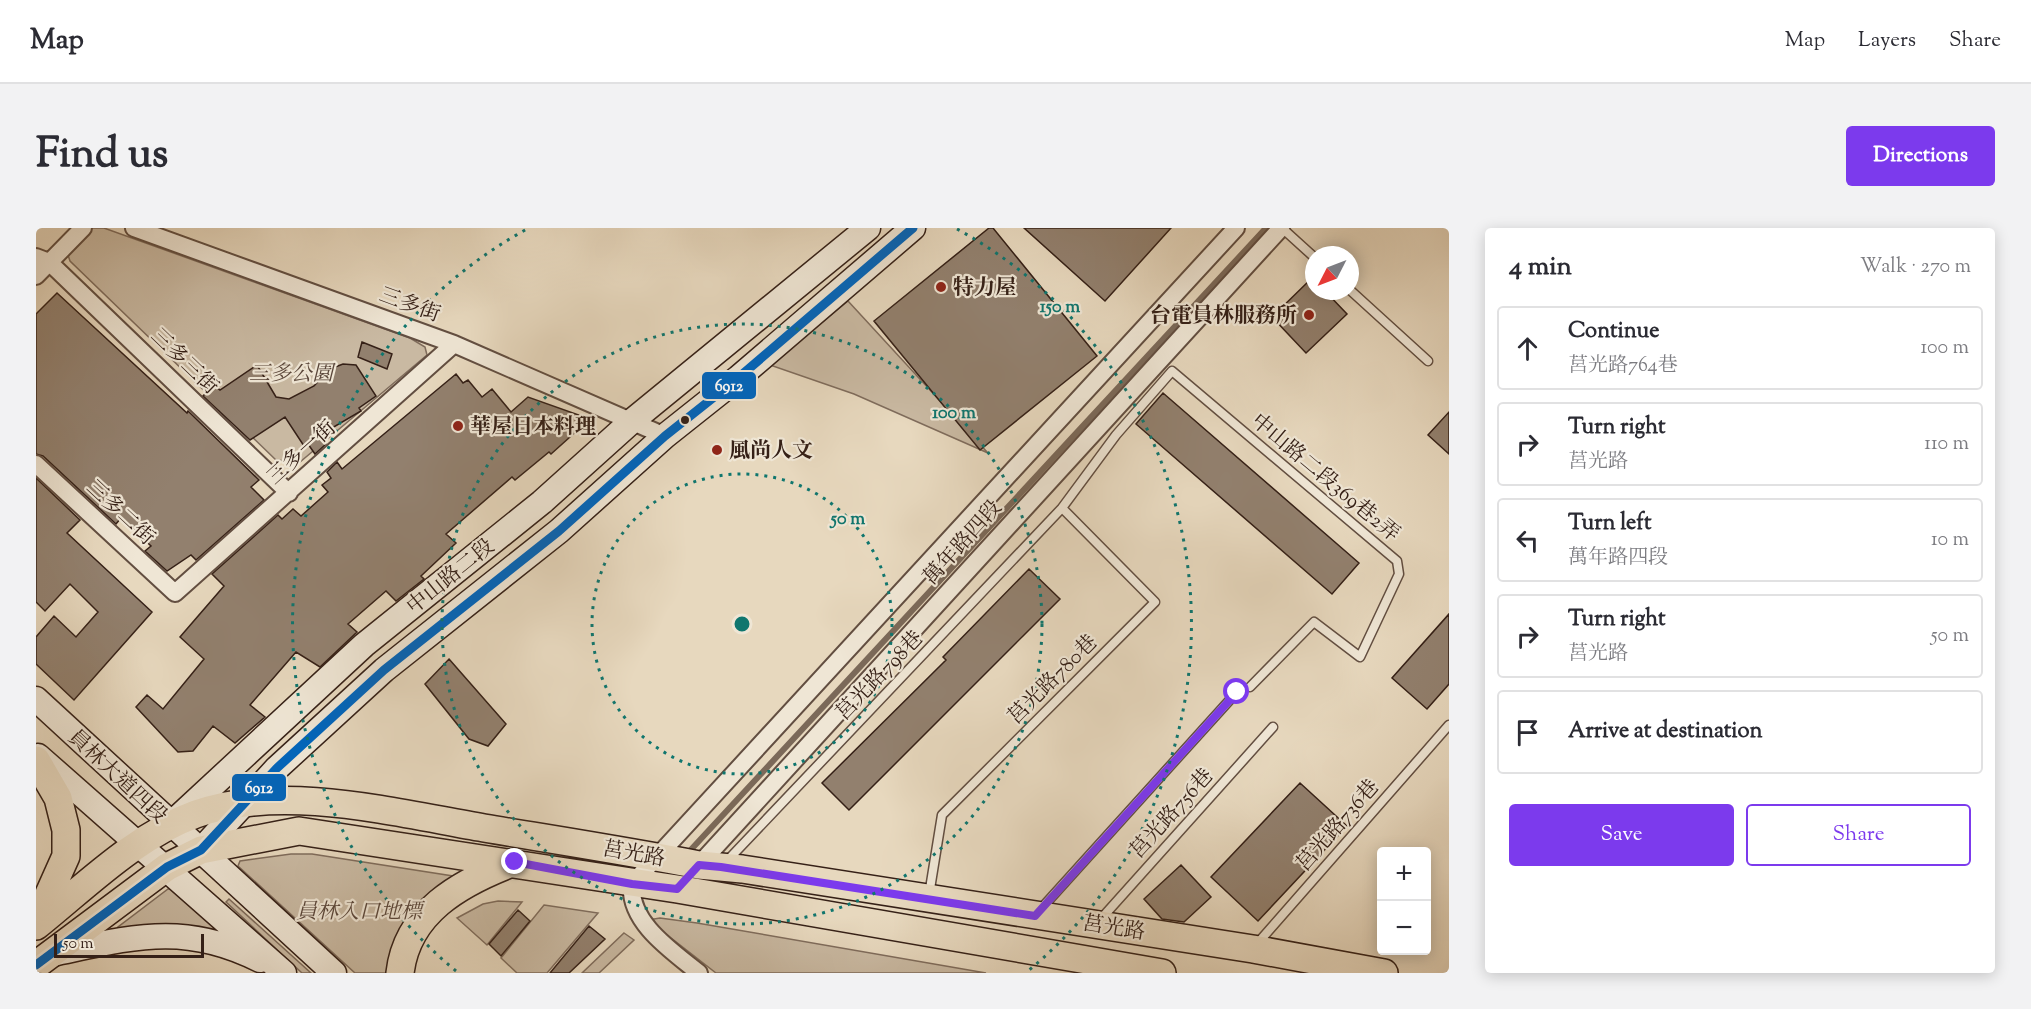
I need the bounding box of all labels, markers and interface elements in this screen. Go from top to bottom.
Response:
text: Map [30,21,84,61]
text: Map [1785,26,1825,56]
text: Layers [1858,26,1916,56]
text: Share [1949,26,2001,56]
text: Find us [36,126,168,186]
button: Directions [1846,126,1995,186]
north arrow [1305,246,1359,300]
text: 4 min [1509,249,1572,286]
text: Walk · 270 m [1860,253,1971,282]
place label: 特力屋 [953,274,1016,304]
marker: 特力屋 [934,280,948,294]
street label: 三多街 [375,281,444,331]
text: 150 m [1040,295,1080,321]
place label: 台電員林服務所 [1150,302,1297,332]
marker: 台電員林服務所 [1302,308,1316,322]
text: Continue [1568,316,1659,348]
street label: 三多三街 [143,322,224,402]
icon: ahead [1511,332,1544,365]
text: 100 m [1920,334,1969,363]
text: 莒光路764巷 [1568,352,1678,381]
park label: 三多公園 [249,360,336,390]
line badge: 6912 [701,371,757,400]
text: 6912 [715,376,744,399]
text: 100 m [932,401,976,427]
street label: 中山路二段369巷2弄 [1244,407,1406,550]
text: Turn right [1568,412,1665,444]
place label: 華屋日本料理 [470,413,596,443]
street label: 三多一街 [261,414,344,493]
unlabelled marker [679,414,691,426]
marker: 華屋日本料理 [451,419,465,433]
icon: right [1511,428,1544,461]
text: 110 m [1924,430,1969,459]
place label: 風尚人文 [729,437,813,467]
marker: 風尚人文 [710,443,724,457]
text: 莒光路 [1568,448,1628,477]
street label: 三多二街 [79,474,161,553]
street label: 萬年路四段 [917,494,1010,592]
text: 50 m [829,507,865,533]
text: Turn left [1568,508,1651,540]
icon: left [1511,524,1544,557]
text: 10 m [1931,526,1969,555]
street label: 中山路二段 [401,533,501,622]
text: 萬年路四段 [1568,544,1668,573]
text: Turn right [1568,604,1665,636]
centre of rings [732,614,752,634]
icon: right [1511,620,1544,653]
text: 50 m [1931,622,1969,651]
street label: 莒光路798巷 [830,625,931,728]
street label: 莒光路780巷 [1002,629,1105,732]
text: 莒光路 [1568,640,1628,669]
route start [1223,678,1249,704]
icon: arrive [1511,716,1544,749]
text: Arrive at destination [1568,716,1763,748]
street label: 員林大道四段 [60,724,173,831]
street label: 莒光路756巷 [1124,763,1221,866]
line badge: 6912 [231,773,287,802]
street label: 莒光路736巷 [1290,774,1387,879]
text: 6912 [245,778,274,801]
button: Save [1509,804,1734,866]
button: Share [1746,804,1971,866]
street label: 莒光路 [600,835,667,875]
map controls [1377,847,1431,955]
button: + [1377,847,1431,901]
route end [501,848,527,874]
park label: 員林入口地標 [296,898,426,928]
button: − [1377,901,1431,955]
street label: 莒光路 [1080,909,1147,949]
scale bar [54,931,204,958]
text: 50 m [63,933,94,956]

